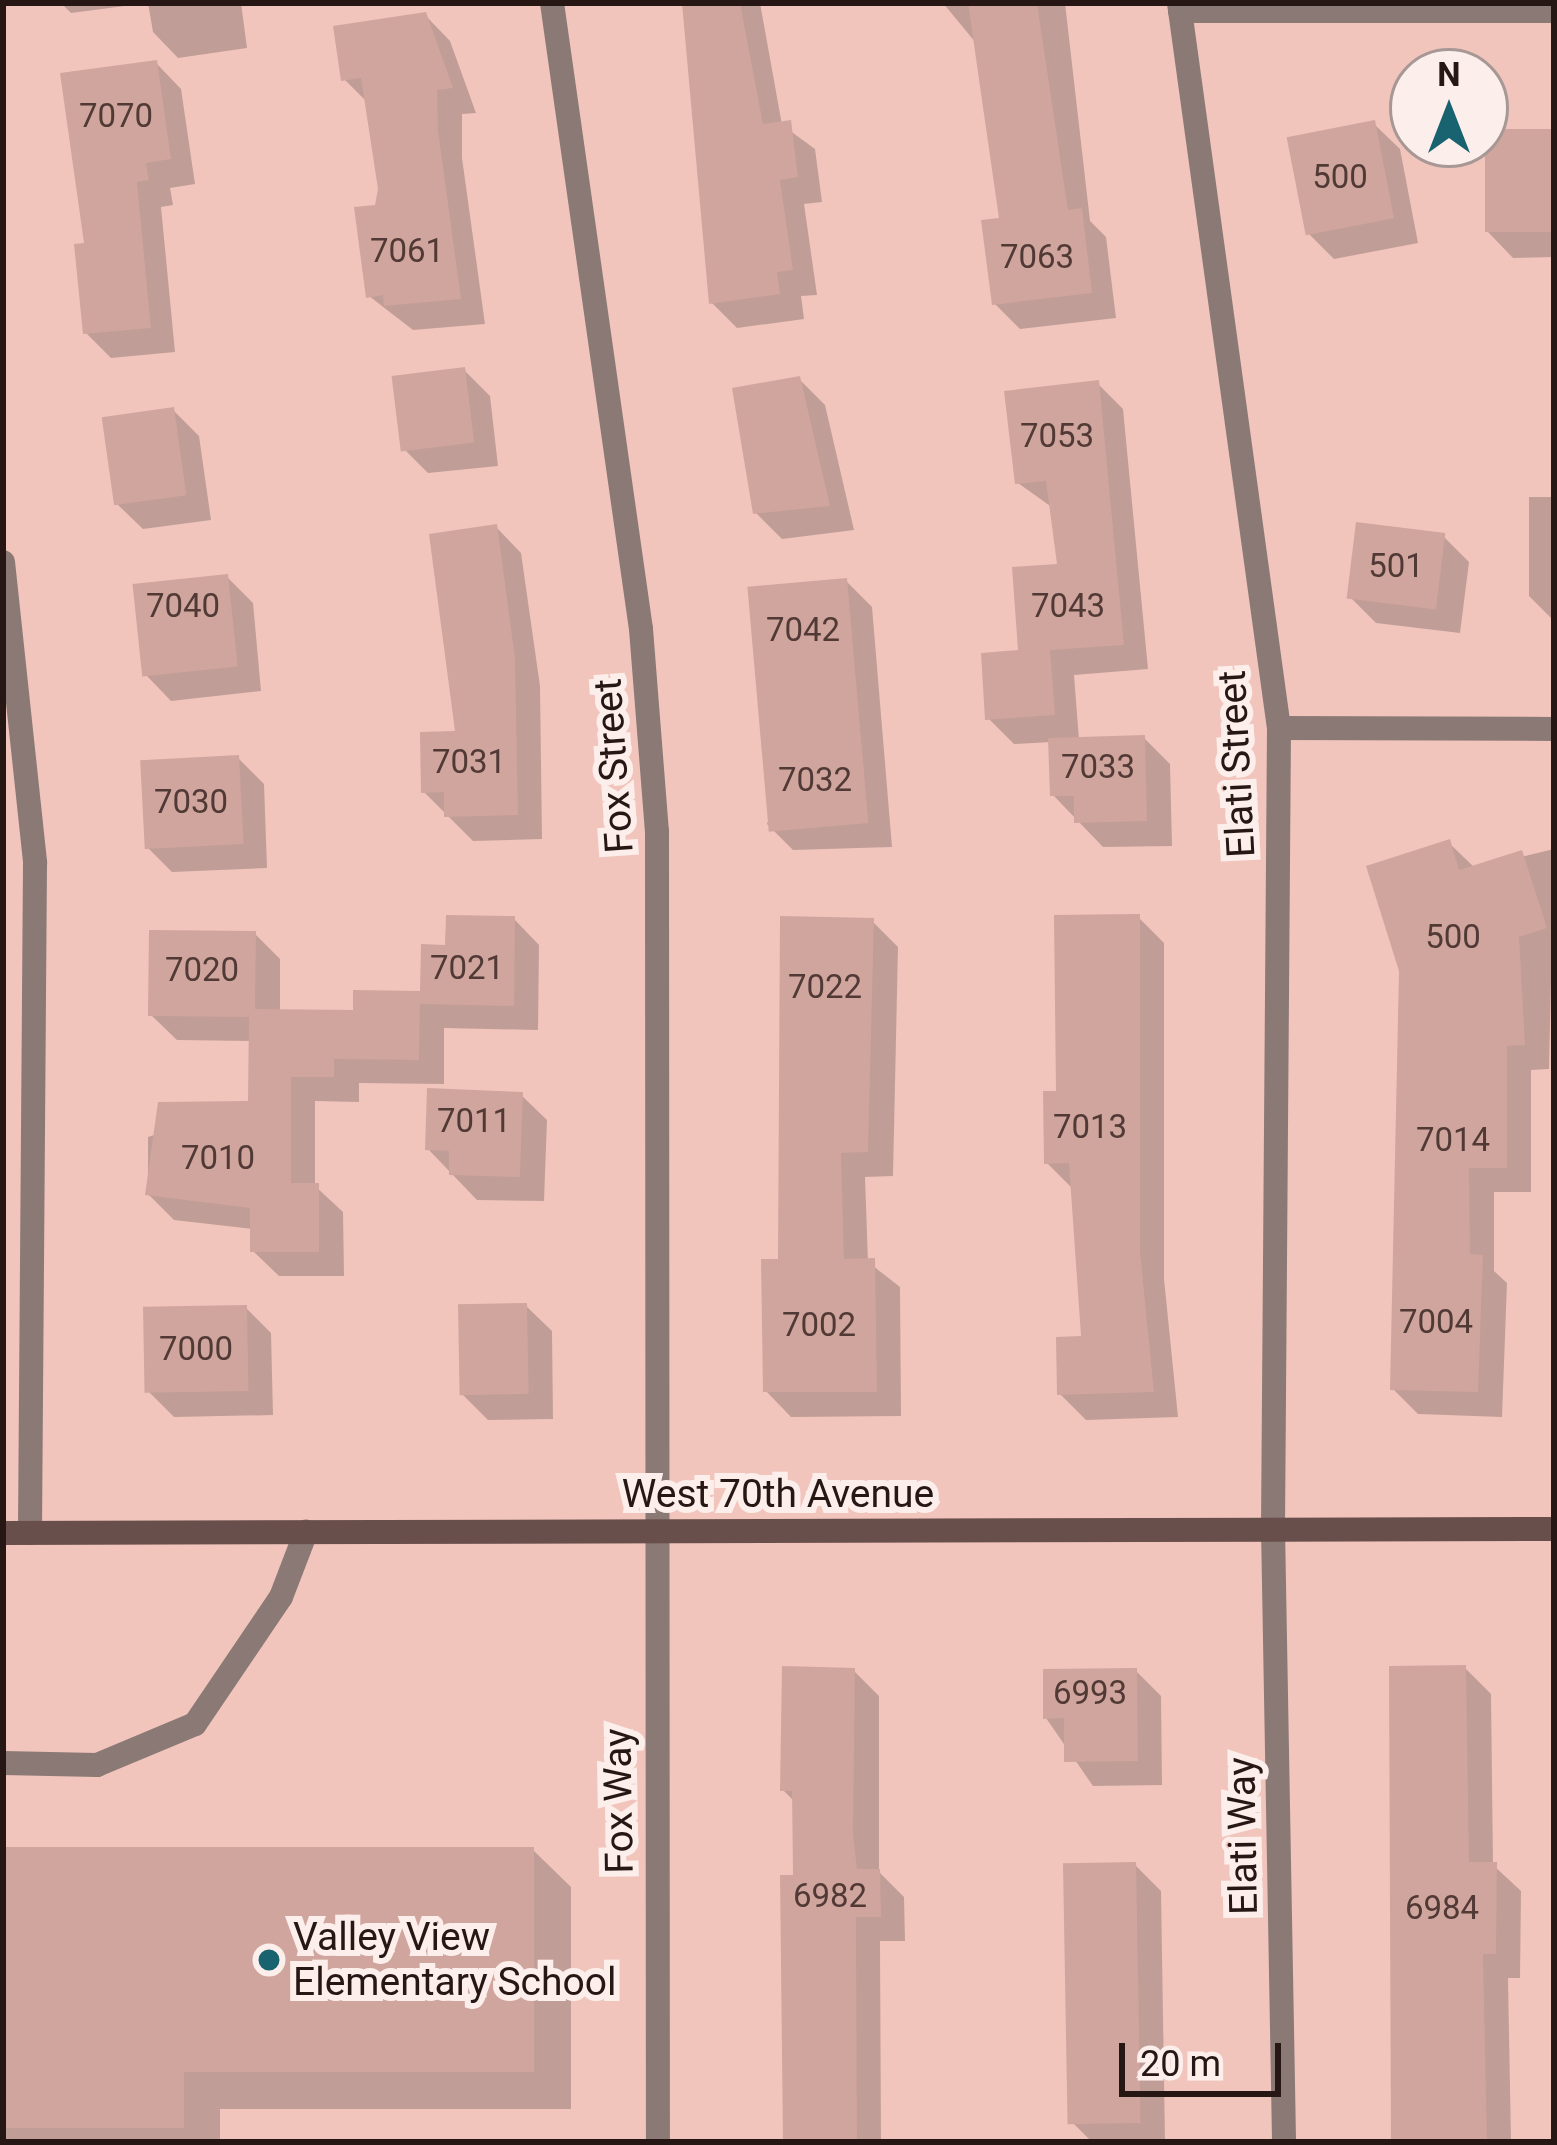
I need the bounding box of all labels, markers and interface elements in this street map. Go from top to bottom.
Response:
north arrow [1389,48,1509,168]
text: N [1437,55,1461,94]
house number: 7070 [79,96,153,136]
house number: 500 [1312,157,1368,197]
house number: 7061 [370,231,444,271]
house number: 7063 [1000,237,1074,277]
house number: 7053 [1020,416,1094,456]
house number: 501 [1368,546,1424,586]
house number: 7040 [146,586,220,626]
house number: 7043 [1031,586,1105,626]
house number: 7042 [766,610,840,650]
street label: Elati Street [1209,669,1265,859]
street label: Fox Street [585,677,643,855]
house number: 7031 [432,742,506,782]
house number: 7033 [1061,747,1135,787]
house number: 7032 [778,760,852,800]
house number: 7030 [154,782,228,822]
house number: 500 [1425,917,1481,957]
house number: 7021 [430,948,504,988]
house number: 7020 [165,950,239,990]
house number: 7022 [788,967,862,1007]
house number: 7011 [437,1101,511,1141]
house number: 7013 [1053,1107,1127,1147]
house number: 7014 [1416,1120,1490,1160]
house number: 7010 [181,1138,255,1178]
house number: 7004 [1399,1302,1473,1342]
house number: 7002 [782,1305,856,1345]
house number: 7000 [159,1329,233,1369]
street label: West 70th Avenue [622,1471,934,1517]
house number: 6993 [1053,1673,1127,1713]
street label: Fox Way [594,1728,644,1874]
street label: Elati Way [1218,1757,1268,1915]
house number: 6982 [793,1876,867,1916]
house number: 6984 [1405,1888,1479,1928]
place label: Valley View Elementary School [293,1915,616,2006]
marker: Valley View Elementary School [256,1947,282,1973]
scale bar [1125,2019,1287,2093]
text: 20 m [1140,2043,1221,2085]

